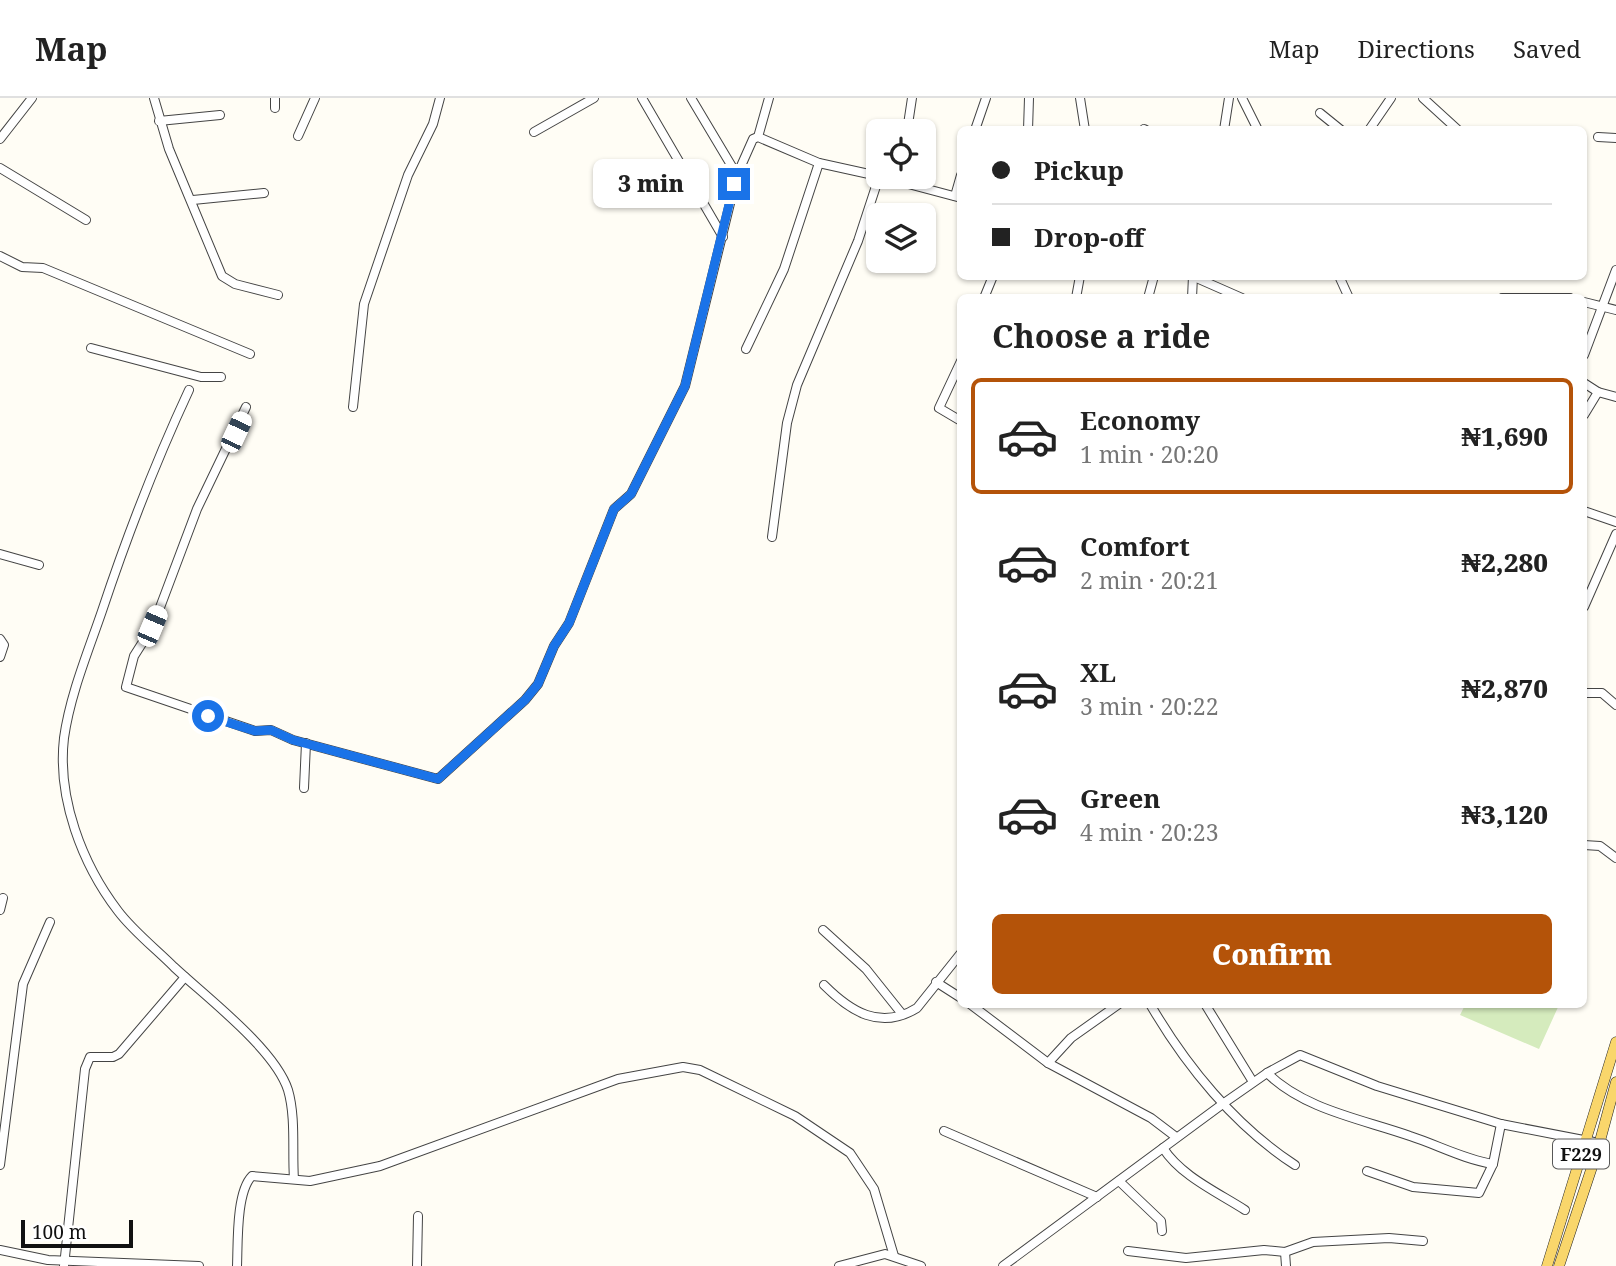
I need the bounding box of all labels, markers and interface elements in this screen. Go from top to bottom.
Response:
text: Map [35,26,108,71]
text: Map [1269,32,1320,65]
text: Directions [1358,32,1475,65]
text: Saved [1513,32,1581,65]
map controls [866,119,936,273]
button: locate [866,119,936,189]
text: Pickup [1034,152,1124,188]
callout: 3 min [594,160,710,208]
text: 3 min [618,167,684,199]
route end [718,168,750,200]
button: layers [866,203,936,273]
text: Drop-off [1034,219,1144,255]
text: Choose a ride [992,314,1211,357]
text: Economy [1080,402,1200,438]
icon: car [996,405,1059,468]
car [218,409,255,455]
text: ₦1,690 [1461,418,1548,454]
text: 1 min · 20:20 [1080,438,1218,470]
text: Comfort [1080,528,1190,564]
icon: car [996,531,1059,594]
text: ₦2,280 [1461,544,1548,580]
text: 2 min · 20:21 [1080,564,1218,596]
car [135,603,170,649]
text: XL [1080,654,1116,690]
icon: car [996,657,1059,720]
text: ₦2,870 [1461,670,1548,706]
text: 3 min · 20:22 [1080,690,1218,722]
route start [192,700,224,732]
text: Green [1080,780,1161,816]
icon: car [996,783,1059,846]
text: ₦3,120 [1461,796,1548,832]
text: 4 min · 20:23 [1080,816,1218,848]
button: Confirm [992,914,1552,994]
road number: F229 [1553,1140,1609,1168]
scale bar [21,1217,133,1249]
text: 100 m [32,1219,87,1245]

